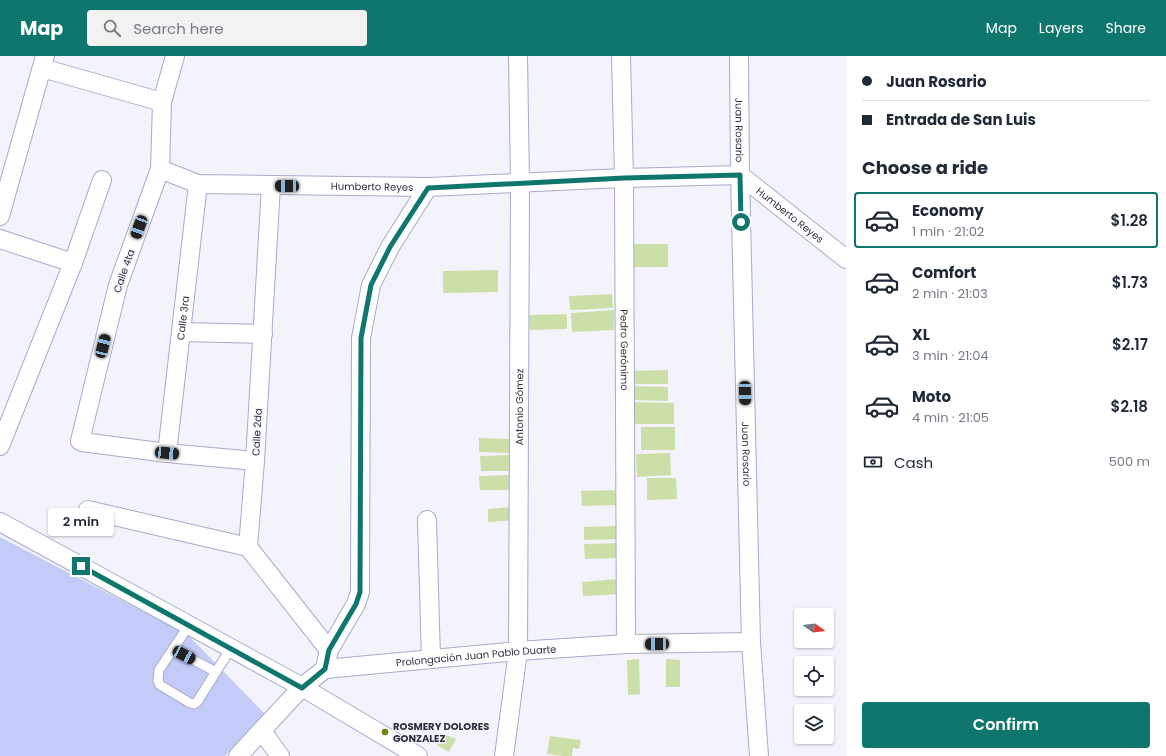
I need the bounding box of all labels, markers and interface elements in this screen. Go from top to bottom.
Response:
search box [87,10,367,46]
text: Map [20,15,63,42]
icon: search [101,17,123,39]
text: Search here [133,18,224,39]
text: Map [986,18,1017,38]
text: Layers [1039,18,1083,38]
text: Share [1105,18,1146,38]
text: Juan Rosario [886,71,987,92]
street label: Juan Rosario [732,98,747,162]
text: Entrada de San Luis [886,109,1036,130]
text: Choose a ride [862,155,988,180]
street label: Humberto Reyes [331,178,413,194]
car [275,180,299,192]
street label: Humberto Reyes [753,183,827,246]
text: Economy [912,200,984,221]
icon: car [864,202,900,238]
text: $1.28 [1111,210,1148,231]
route start [732,213,750,231]
car [129,214,149,240]
text: 1 min · 21:02 [912,222,984,241]
street label: Calle 4ta [110,247,138,295]
text: Comfort [912,262,976,283]
icon: car [864,264,900,300]
text: $1.73 [1112,272,1148,293]
text: 2 min · 21:03 [912,284,988,303]
street label: Calle 3ra [173,295,193,341]
street label: Pedro Gerónimo [617,309,632,391]
text: XL [912,324,930,345]
icon: car [864,326,900,362]
car [94,333,112,359]
text: $2.17 [1112,334,1148,355]
text: 3 min · 21:04 [912,346,988,365]
street label: Antonio Gómez [511,368,527,445]
car [739,381,751,405]
text: Moto [912,386,951,407]
icon: car [864,388,900,424]
text: $2.18 [1111,396,1148,417]
street label: Calle 2da [248,408,266,456]
text: 4 min · 21:05 [912,408,989,427]
street label: Juan Rosario [738,421,755,486]
car [155,446,179,460]
icon: cash [862,451,884,473]
text: Cash [894,452,933,473]
text: 500 m [1109,452,1150,471]
callout: 2 min [48,508,114,536]
text: 2 min [63,512,99,531]
route end [72,557,90,575]
north arrow [794,608,834,648]
map controls [794,608,834,744]
car [645,638,669,650]
street label: Prolongación Juan Pablo Duarte [395,641,557,670]
car [171,644,197,666]
button: locate [794,656,834,696]
button: Confirm [862,702,1150,748]
button: layers [794,704,834,744]
place label: ROSMERY DOLORES GONZALEZ [393,719,489,746]
marker: ROSMERY DOLORES GONZALEZ [380,727,390,737]

